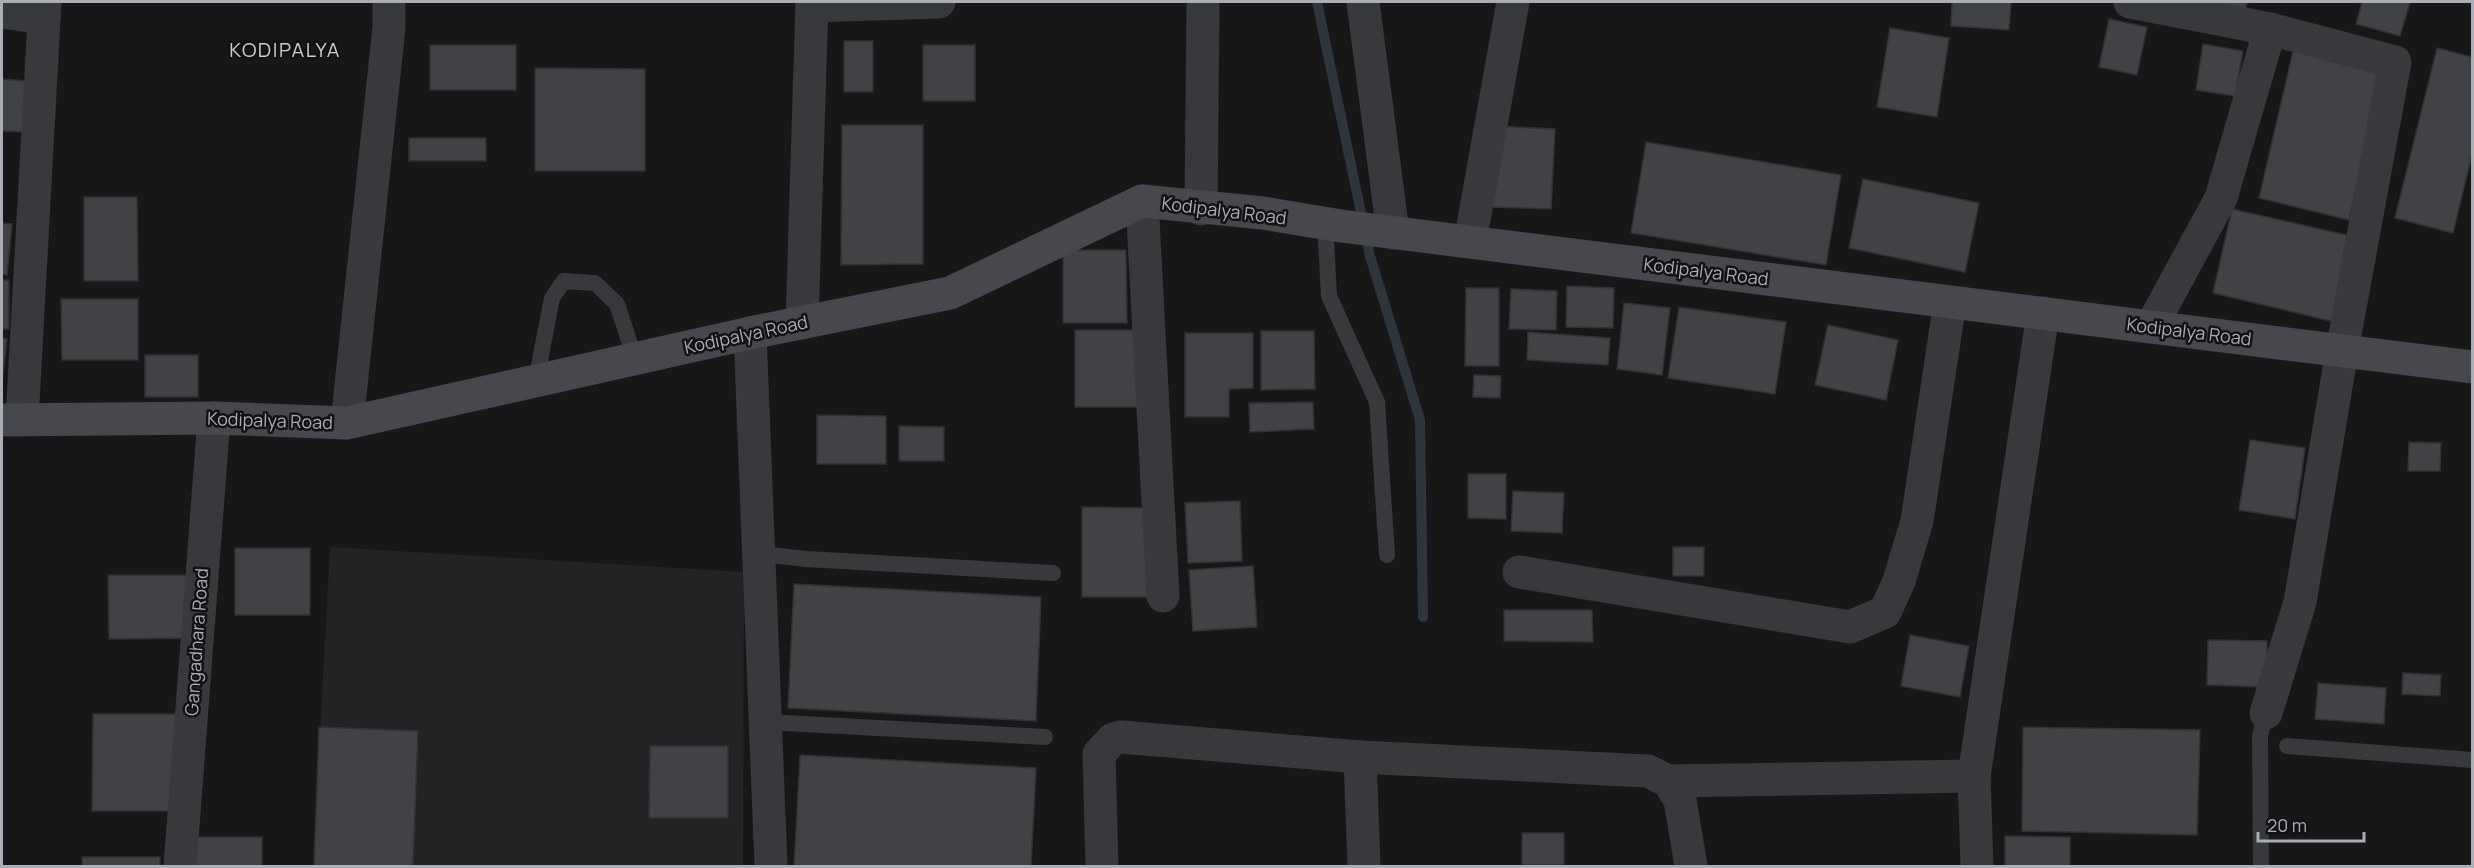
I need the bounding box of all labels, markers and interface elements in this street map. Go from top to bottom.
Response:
district label: KODIPALYA [229,36,341,63]
street label: Kodipalya Road [1160,190,1288,230]
street label: Kodipalya Road [1642,251,1770,291]
street label: Kodipalya Road [682,309,810,359]
street label: Kodipalya Road [2125,311,2253,351]
street label: Kodipalya Road [207,406,333,434]
street label: Gangadhara Road [179,567,213,716]
scale bar [2258,805,2364,843]
text: 20 m [2267,813,2307,837]

